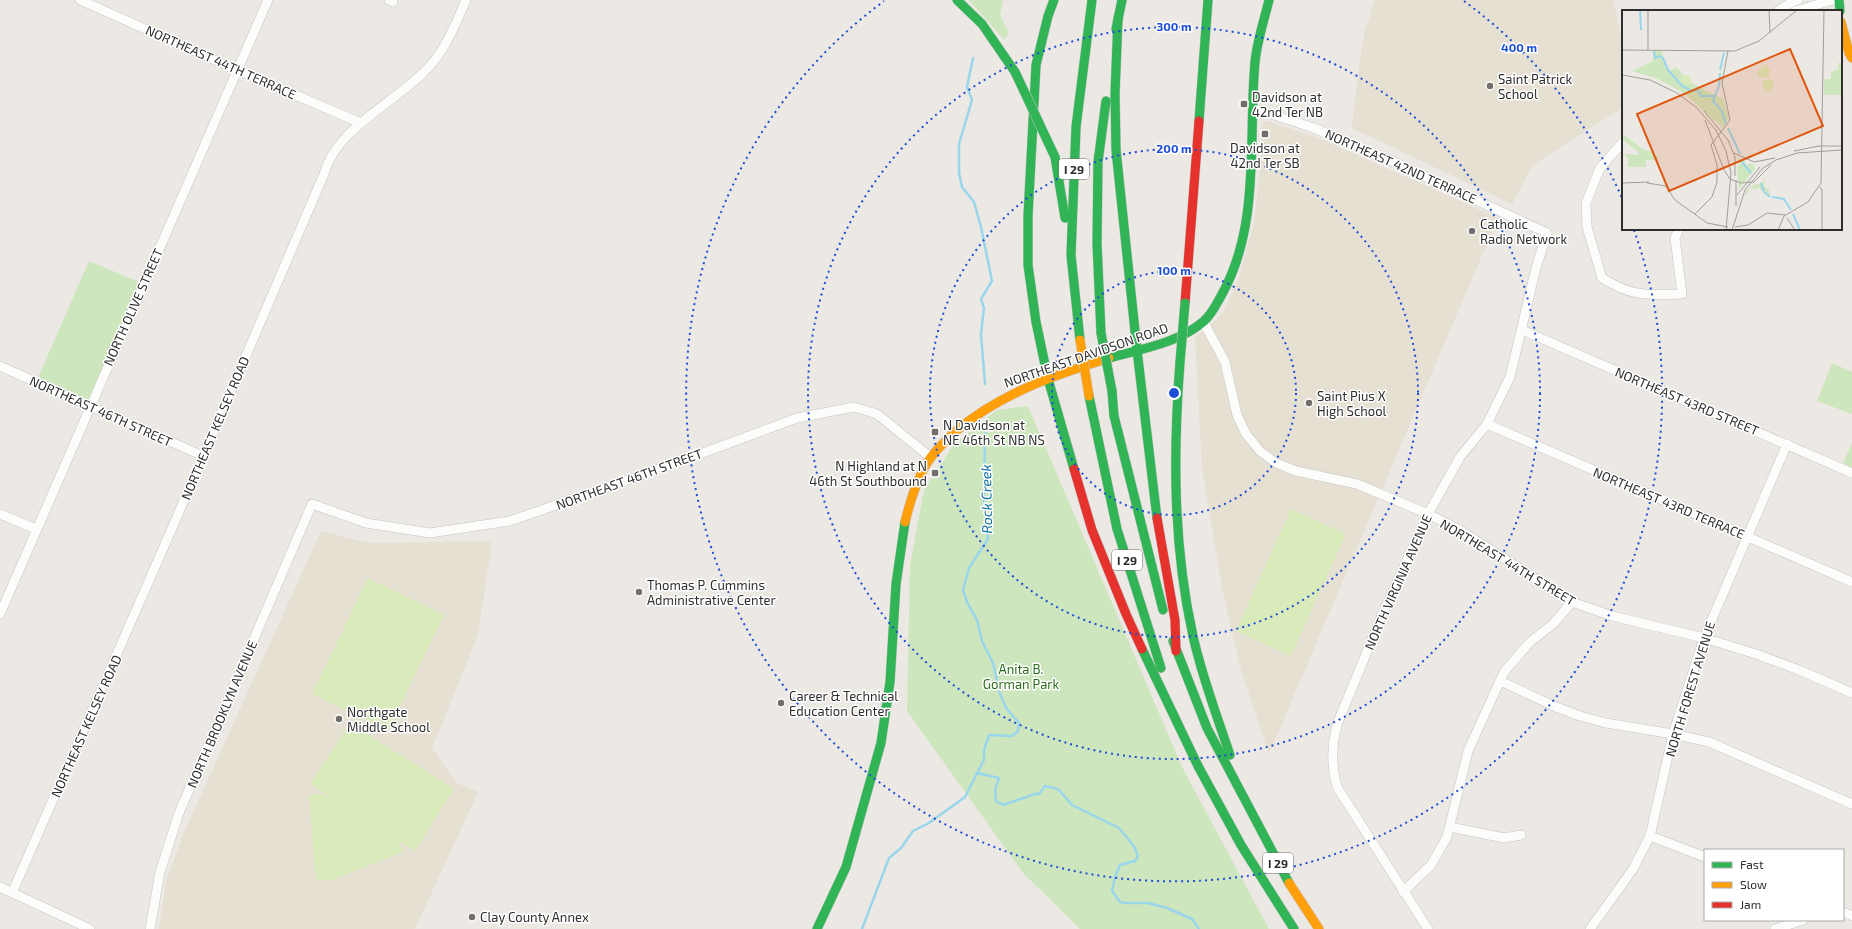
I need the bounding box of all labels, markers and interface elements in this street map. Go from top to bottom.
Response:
inset map [1622,10,1842,230]
text: 300 m [1156,19,1192,33]
street label: NORTHEAST 44TH TERRACE [143,22,299,102]
text: 400 m [1501,40,1537,54]
place label: Saint Patrick School [1498,71,1573,102]
marker: Saint Patrick School [1485,81,1495,91]
place label: Davidson at 42nd Ter NB [1252,89,1323,120]
marker: Davidson at 42nd Ter NB [1239,99,1249,109]
street label: NORTHEAST 42ND TERRACE [1323,125,1479,207]
marker: Davidson at 42nd Ter SB [1260,129,1270,139]
place label: Davidson at 42nd Ter SB [1230,140,1300,171]
text: 200 m [1156,141,1192,155]
road number: I 29 [1059,159,1089,179]
place label: Catholic Radio Network [1480,216,1567,247]
marker: Catholic Radio Network [1467,226,1477,236]
street label: NORTH OLIVE STREET [100,245,166,368]
text: 100 m [1157,263,1191,277]
street label: NORTHEAST DAVIDSON ROAD [1002,319,1170,391]
street label: NORTHEAST KELSEY ROAD [178,354,252,502]
street label: NORTHEAST 43RD STREET [1613,363,1762,439]
street label: NORTHEAST 46TH STREET [27,372,175,450]
centre of rings [1167,386,1181,400]
place label: Saint Pius X High School [1317,388,1387,419]
marker: Saint Pius X High School [1304,398,1314,408]
place label: N Davidson at NE 46th St NB NS [943,417,1045,448]
marker: N Davidson at NE 46th St NB NS [930,427,940,437]
street label: NORTHEAST 46TH STREET [554,445,705,513]
place label: N Highland at N 46th St Southbound [809,458,927,489]
water label: Rock Creek [977,464,995,534]
street label: NORTHEAST 43RD TERRACE [1591,464,1747,542]
marker: N Highland at N 46th St Southbound [930,468,940,478]
street label: NORTH VIRGINIA AVENUE [1361,512,1435,652]
street label: NORTHEAST 44TH STREET [1438,515,1579,609]
road number: I 29 [1112,550,1142,570]
place label: Thomas P. Cummins Administrative Center [647,577,776,608]
marker: Thomas P. Cummins Administrative Center [634,587,644,597]
street label: NORTH FOREST AVENUE [1662,619,1718,759]
street label: NORTH BROOKLYN AVENUE [184,638,260,790]
street label: NORTHEAST KELSEY ROAD [47,652,125,800]
park label: Anita B. Gorman Park [983,661,1060,692]
place label: Career & Technical Education Center [789,688,898,719]
marker: Career & Technical Education Center [776,698,786,708]
place label: Northgate Middle School [347,704,430,735]
marker: Northgate Middle School [334,714,344,724]
legend [1704,849,1844,921]
road number: I 29 [1263,853,1293,873]
text: Fast [1740,857,1764,871]
text: Slow [1740,877,1767,891]
text: Jam [1740,897,1761,911]
place label: Clay County Annex [480,909,589,925]
marker: Clay County Annex [467,912,477,922]

